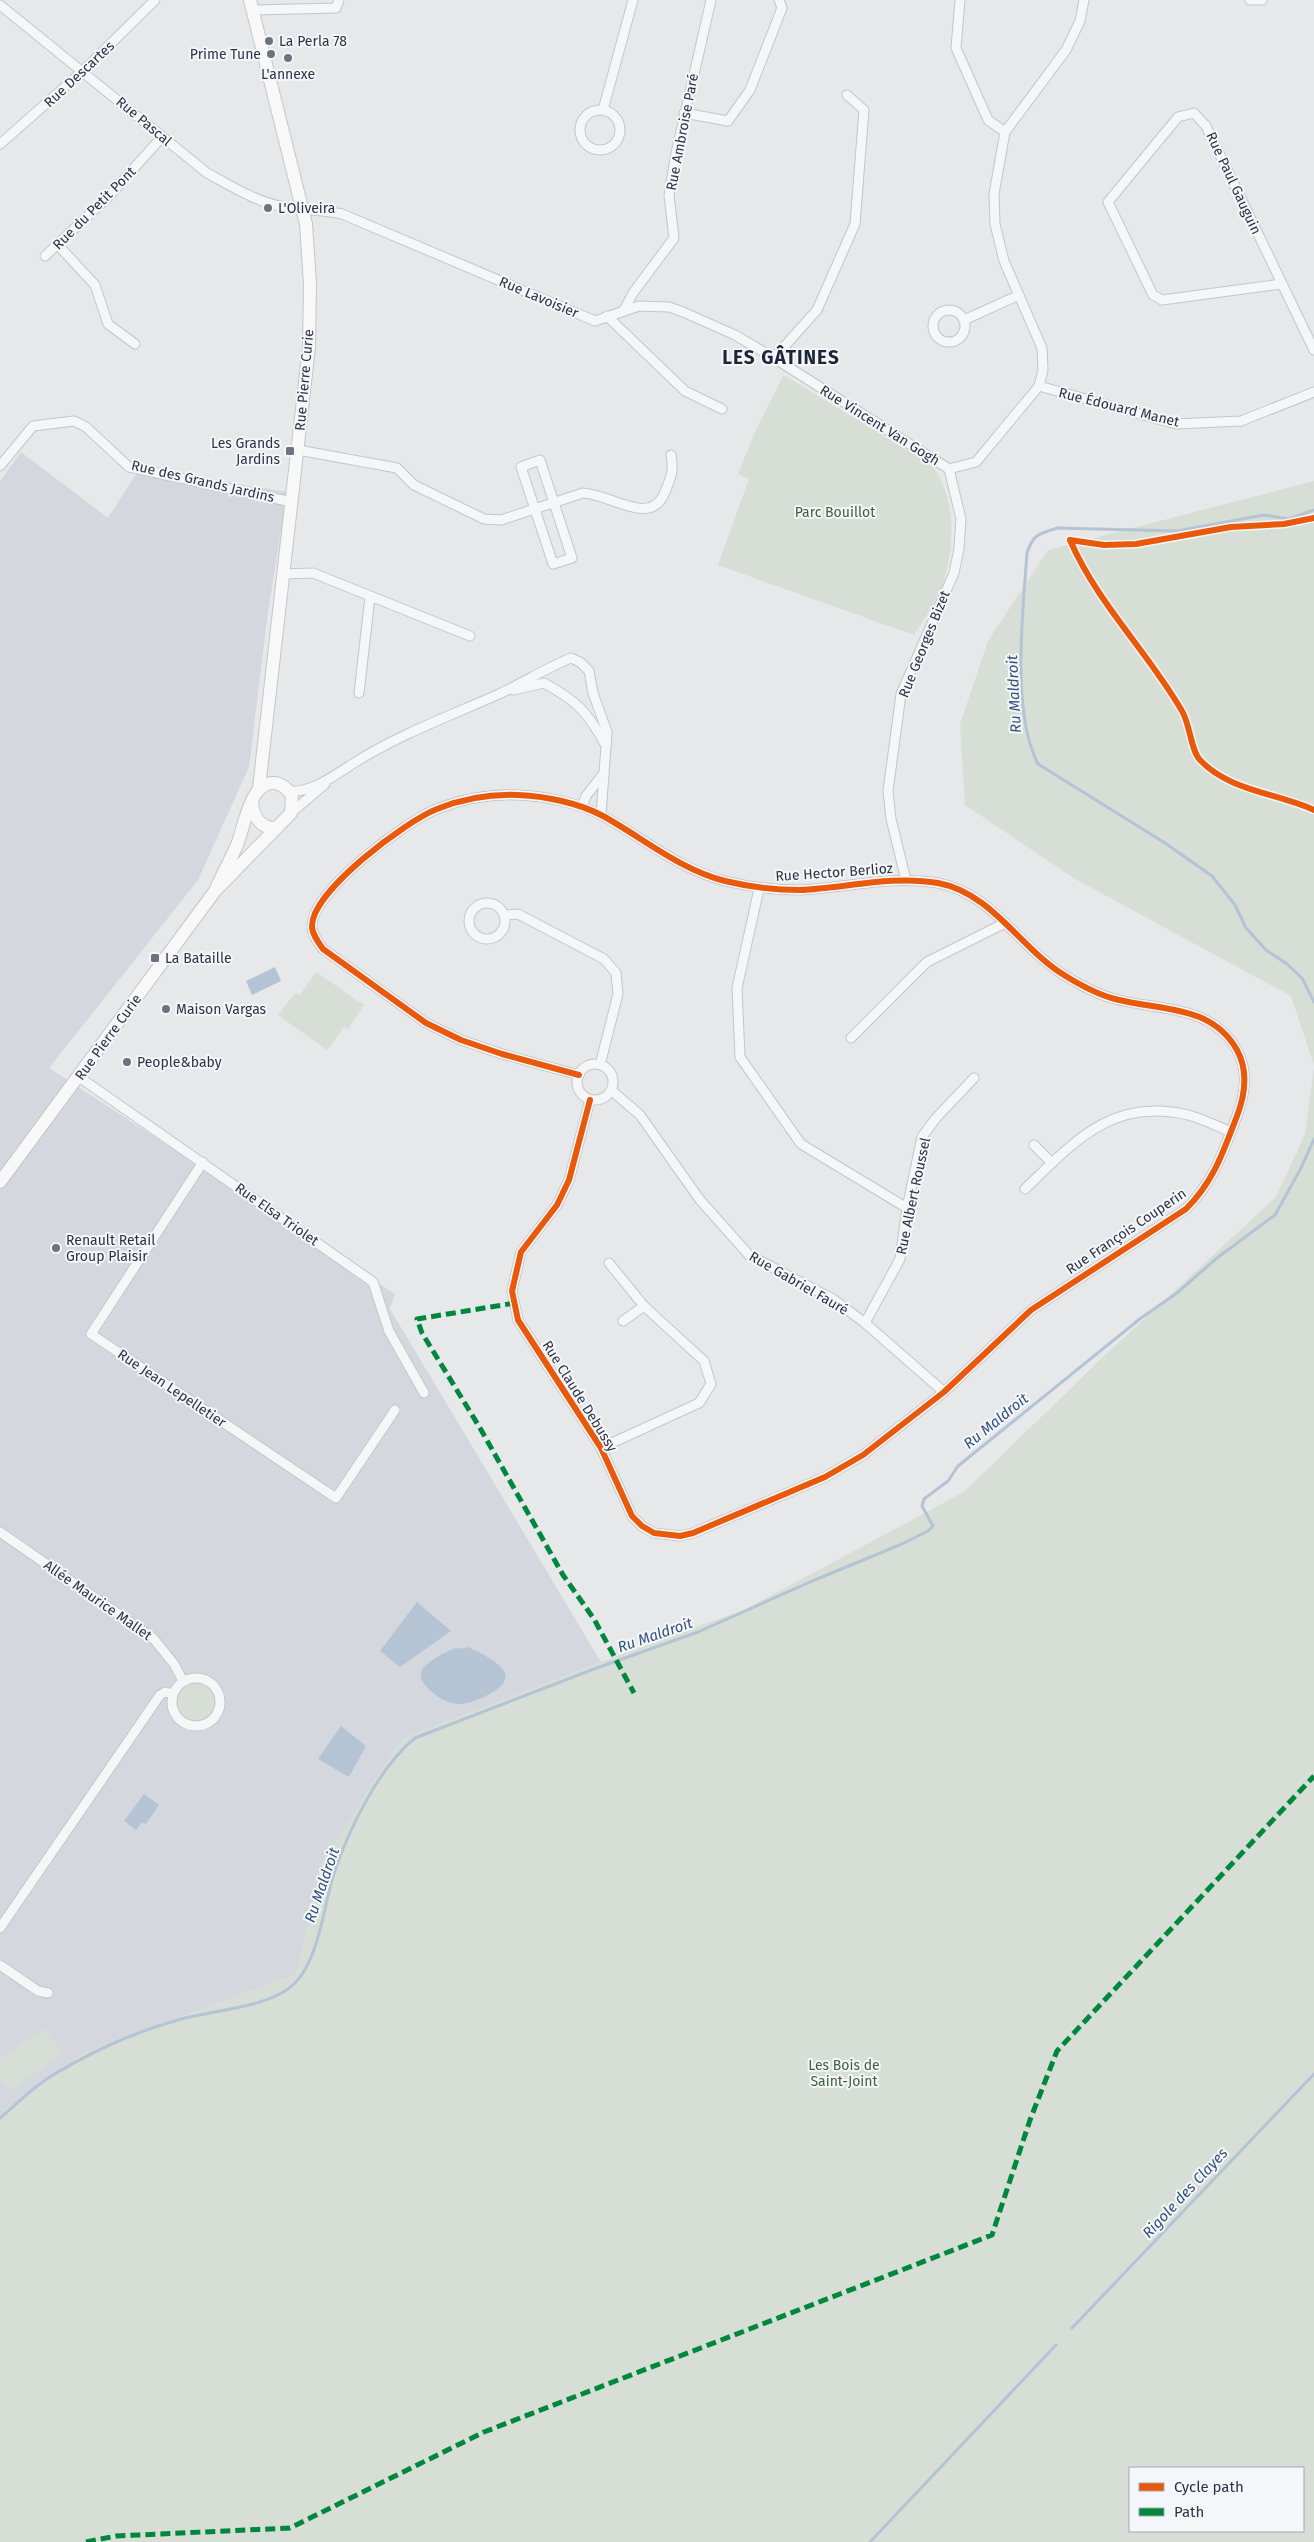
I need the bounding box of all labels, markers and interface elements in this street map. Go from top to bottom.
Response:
place label: La Perla 78 [279,33,347,50]
marker: La Perla 78 [263,35,275,47]
street label: Rue Descartes [41,37,118,111]
place label: Prime Tune [190,46,261,63]
marker: Prime Tune [265,48,277,60]
marker: L'annexe [282,52,294,64]
place label: L'annexe [261,66,315,83]
street label: Rue Ambroise Paré [663,72,702,192]
street label: Rue Pascal [112,93,175,150]
street label: Rue Paul Gauguin [1202,129,1265,237]
street label: Rue du Petit Pont [49,163,140,253]
place label: L'Oliveira [278,200,335,217]
marker: L'Oliveira [262,202,274,214]
street label: Rue Lavoisier [497,273,582,322]
street label: Rue Pierre Curie [292,328,317,432]
district label: LES GÂTINES [722,345,840,369]
street label: Rue Vincent Van Gogh [817,382,943,469]
street label: Rue Édouard Manet [1057,383,1182,431]
place label: Les Grands Jardins [211,435,280,468]
marker: Les Grands Jardins [284,445,296,457]
street label: Rue des Grands Jardins [130,457,277,506]
park label: Parc Bouillot [795,504,876,521]
street label: Rue Georges Bizet [895,587,954,700]
water label: Ru Maldroit [1003,654,1025,733]
street label: Rue Hector Berlioz [775,860,893,885]
place label: La Bataille [165,950,232,967]
marker: La Bataille [149,952,161,964]
street label: Rue Pierre Curie [72,991,145,1084]
place label: Maison Vargas [176,1001,267,1018]
marker: Maison Vargas [160,1003,172,1015]
place label: People&baby [137,1054,222,1071]
marker: People&baby [121,1056,133,1068]
street label: Rue Albert Roussel [893,1136,934,1256]
street label: Rue Elsa Triolet [232,1179,323,1250]
street label: Rue François Couperin [1063,1185,1190,1278]
place label: Renault Retail Group Plaisir [66,1232,155,1265]
marker: Renault Retail Group Plaisir [50,1242,62,1254]
street label: Rue Gabriel Fauré [746,1248,851,1319]
street label: Rue Claude Debussy [538,1338,621,1455]
street label: Rue Jean Lepelletier [114,1346,230,1431]
water label: Ru Maldroit [960,1389,1033,1453]
street label: Allée Maurice Mallet [40,1557,156,1645]
water label: Ru Maldroit [615,1614,695,1656]
water label: Ru Maldroit [301,1845,343,1925]
park label: Les Bois de Saint-Joint [808,2057,880,2090]
water label: Rigole des Clayes [1139,2144,1231,2242]
legend [1129,2467,1304,2532]
text: Cycle path [1174,2478,1244,2496]
text: Path [1174,2503,1204,2521]

